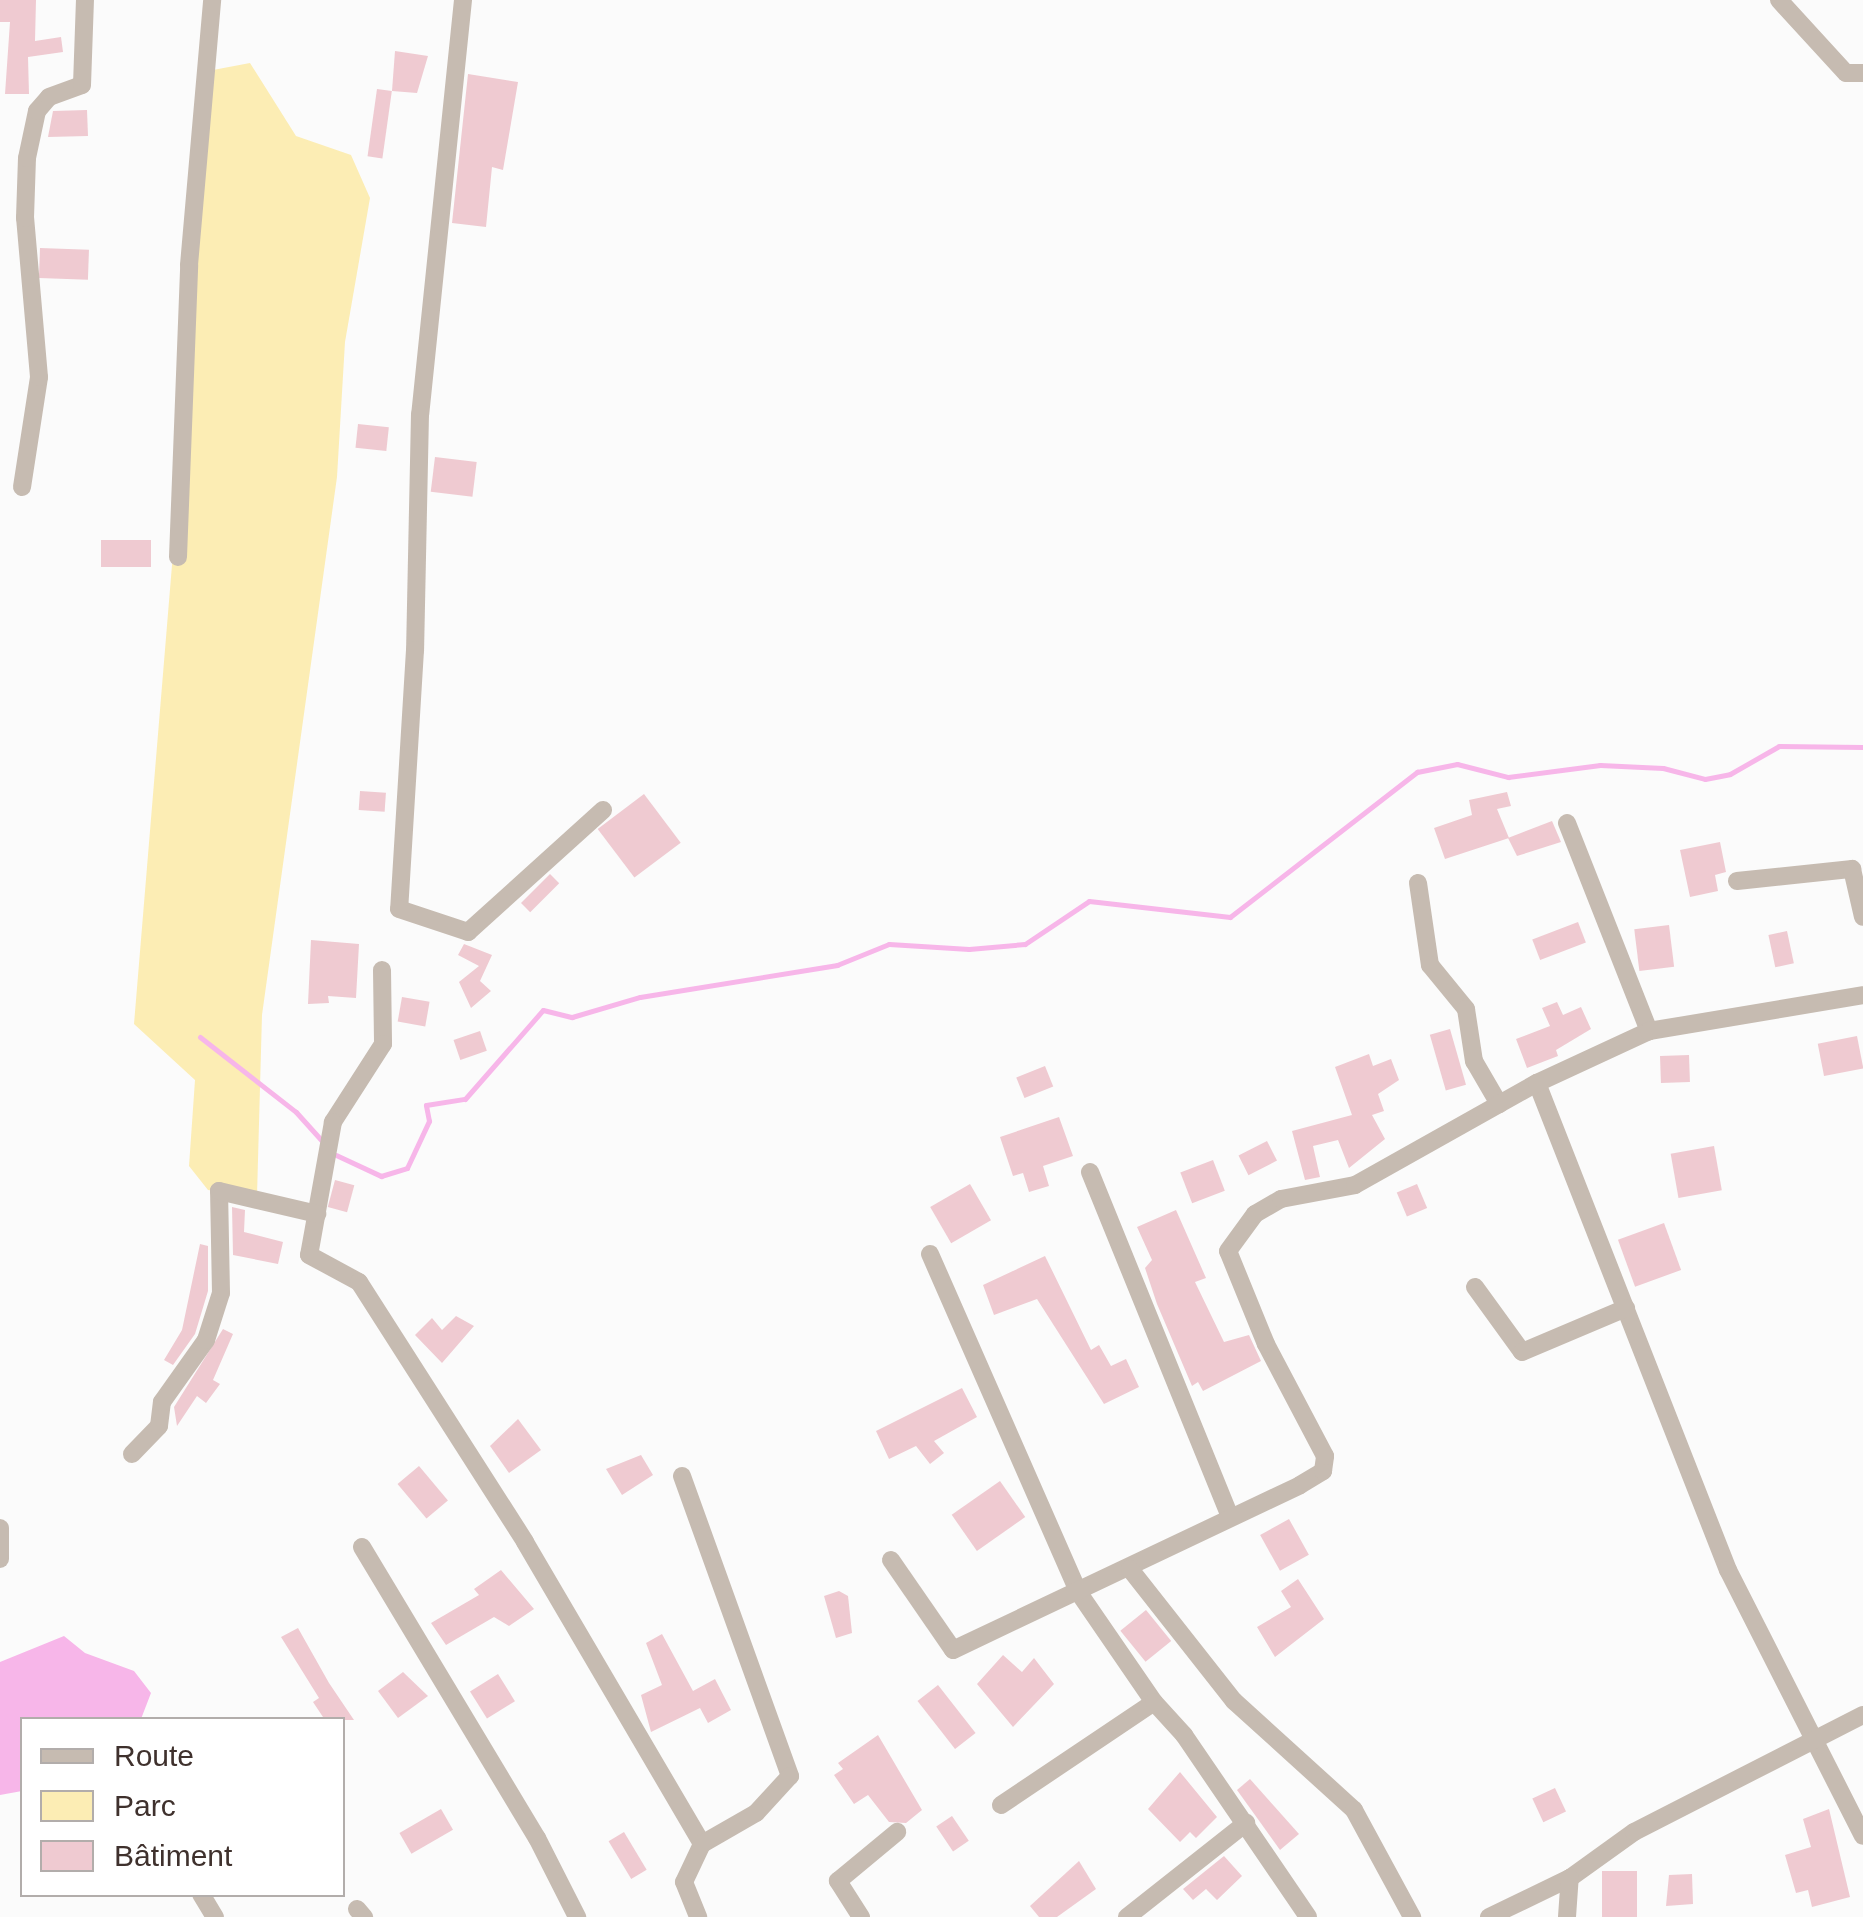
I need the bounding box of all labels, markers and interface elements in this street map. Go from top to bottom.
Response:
legend [20,1717,345,1897]
text: Route [114,1739,194,1772]
text: Parc [114,1789,176,1822]
text: Bâtiment [114,1839,232,1872]

